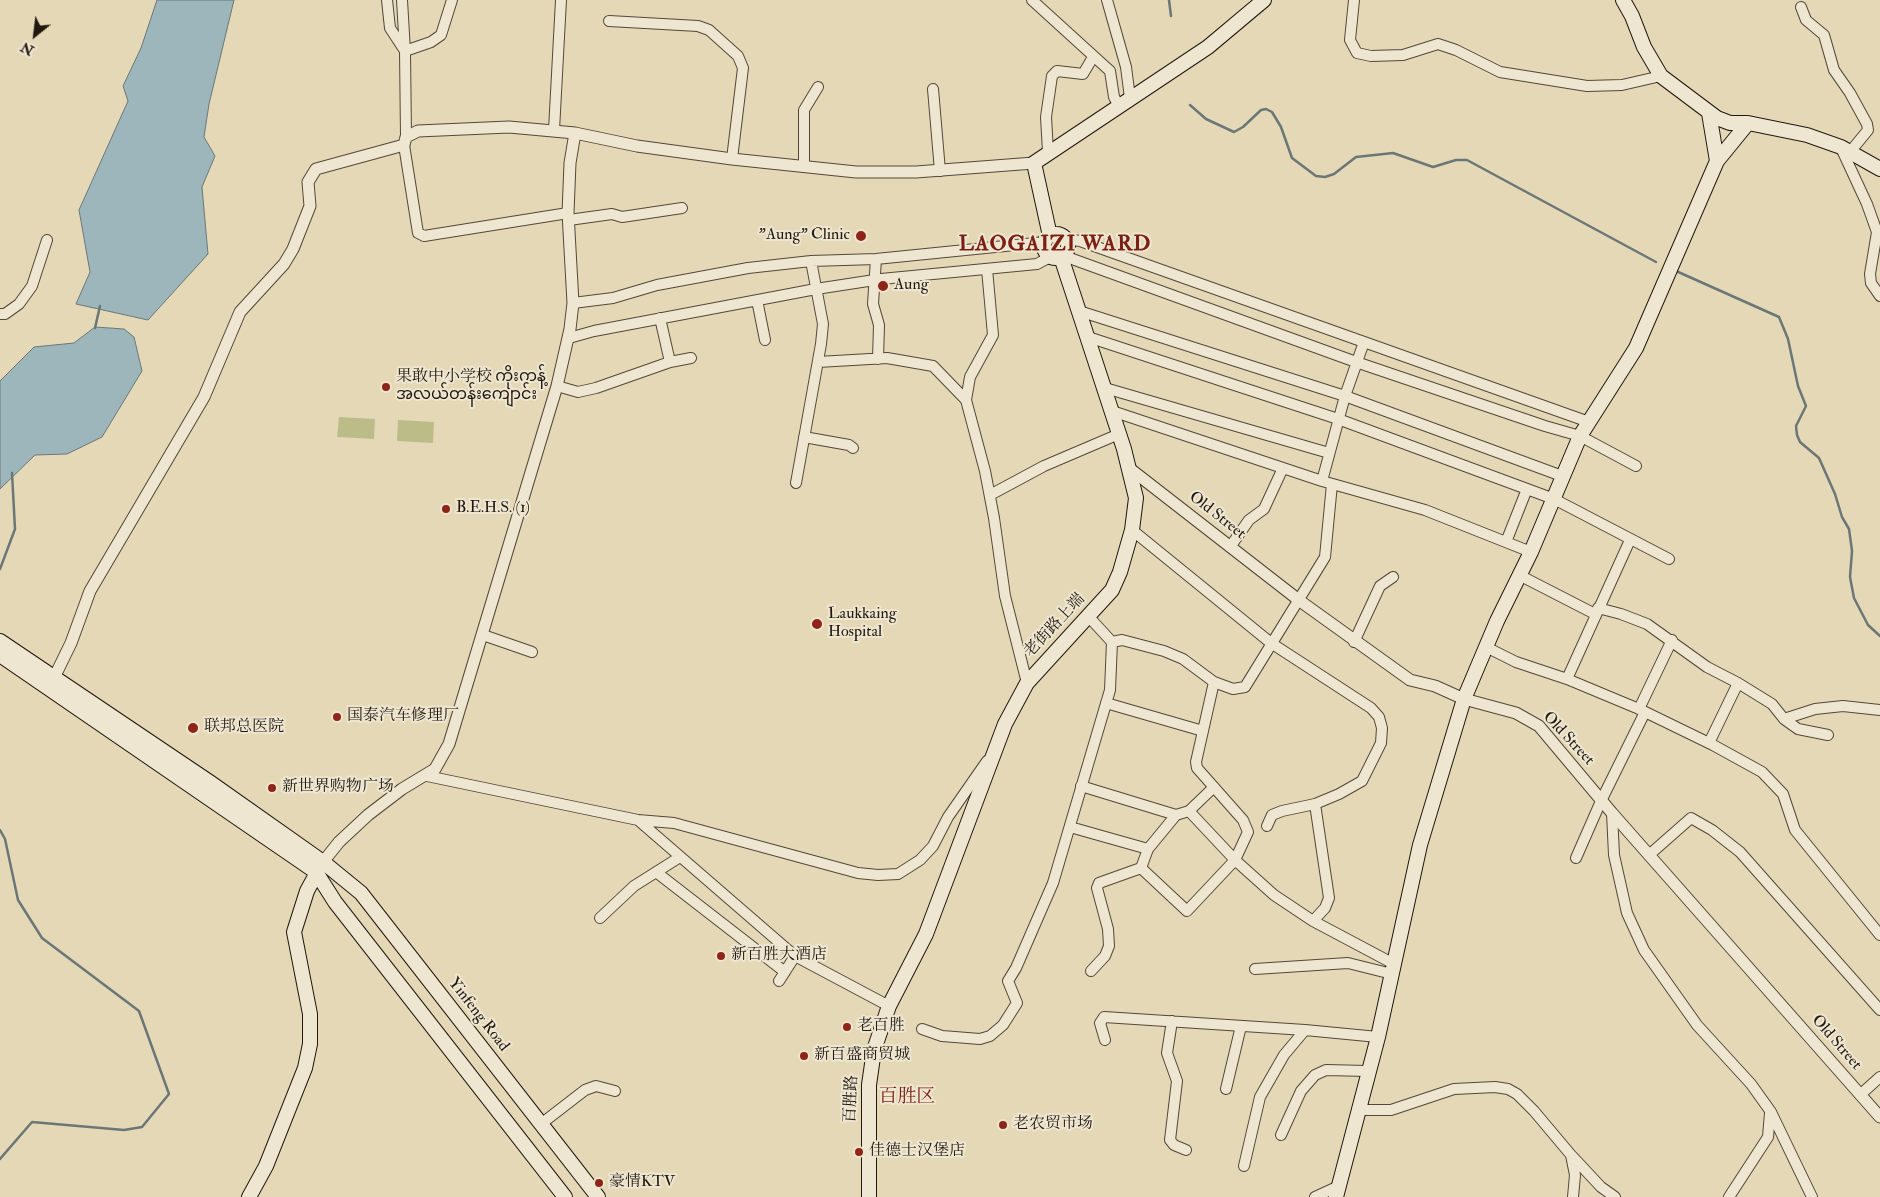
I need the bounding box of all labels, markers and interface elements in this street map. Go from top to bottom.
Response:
north arrow [10,10,60,60]
text: N [18,38,37,59]
place label: "Aung" Clinic [759,226,850,246]
marker: "Aung" Clinic [854,229,868,243]
district label: LAOGAIZI WARD [957,232,1153,258]
place label: Aung [894,276,929,296]
marker: Aung [876,279,890,293]
place label: 果敢中小学校 ကိုးကန့် အလယ်တန်းကျောင်း [396,368,546,406]
marker: 果敢中小学校 ကိုးကန့် အလယ်တန်းကျောင်း [380,381,392,393]
street label: Old Street [1185,488,1249,544]
place label: B.E.H.S. (1) [456,499,530,519]
marker: B.E.H.S. (1) [440,503,452,515]
street label: 老街路上端 [1021,590,1089,662]
place label: Laukkaing Hospital [828,605,897,643]
marker: Laukkaing Hospital [810,617,824,631]
place label: 国泰汽车修理厂 [347,707,459,727]
street label: Old Street [1538,708,1598,770]
marker: 国泰汽车修理厂 [331,711,343,723]
place label: 联邦总医院 [204,718,284,738]
marker: 联邦总医院 [186,721,200,735]
place label: 新世界购物广场 [282,778,394,798]
marker: 新世界购物广场 [266,782,278,794]
place label: 新百胜大酒店 [731,946,827,966]
marker: 新百胜大酒店 [715,950,727,962]
street label: Yinfeng Road [443,974,513,1056]
street label: Old Street [1807,1012,1865,1074]
place label: 老百胜 [857,1017,905,1037]
marker: 老百胜 [841,1021,853,1033]
place label: 新百盛商贸城 [814,1046,910,1066]
marker: 新百盛商贸城 [798,1050,810,1062]
street label: 百胜路 [841,1075,863,1123]
district label: 百胜区 [879,1087,935,1109]
place label: 老农贸市场 [1013,1115,1093,1135]
marker: 老农贸市场 [997,1119,1009,1131]
place label: 佳德士汉堡店 [869,1142,965,1162]
marker: 佳德士汉堡店 [853,1146,865,1158]
place label: 豪情KTV [609,1173,675,1193]
marker: 豪情KTV [593,1177,605,1189]

